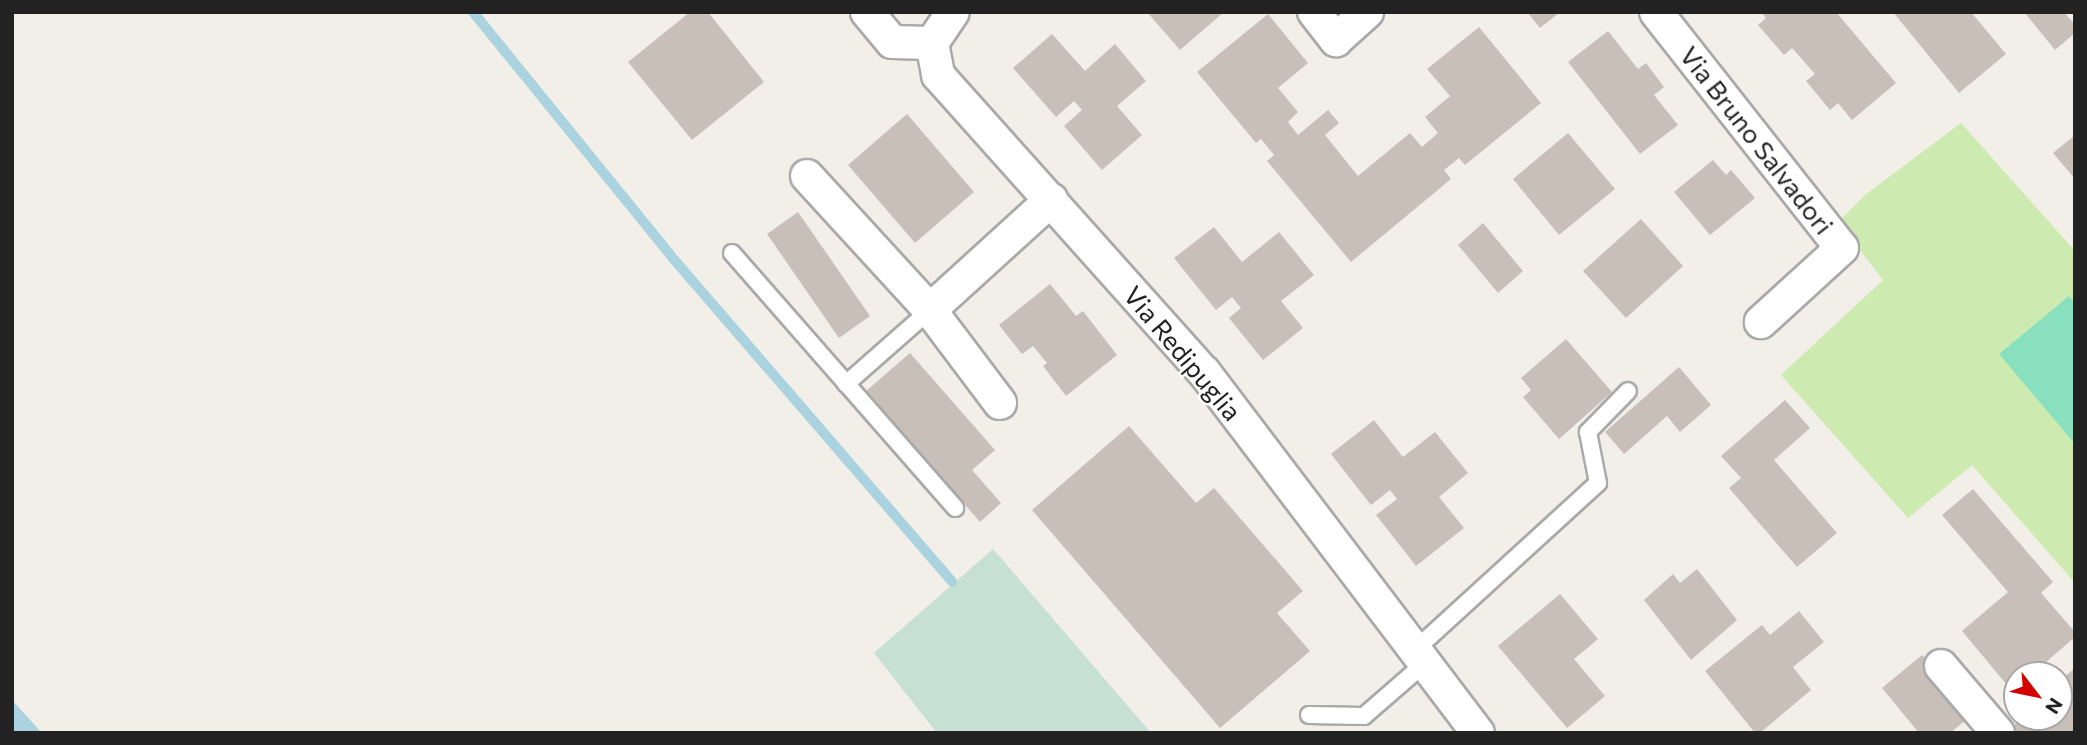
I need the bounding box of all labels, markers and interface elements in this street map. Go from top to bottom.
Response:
street label: Via Bruno Salvadori [1674,40,1840,240]
street label: Via Redipuglia [1118,279,1248,427]
north arrow [2003,661,2073,731]
text: N [2041,694,2068,718]

